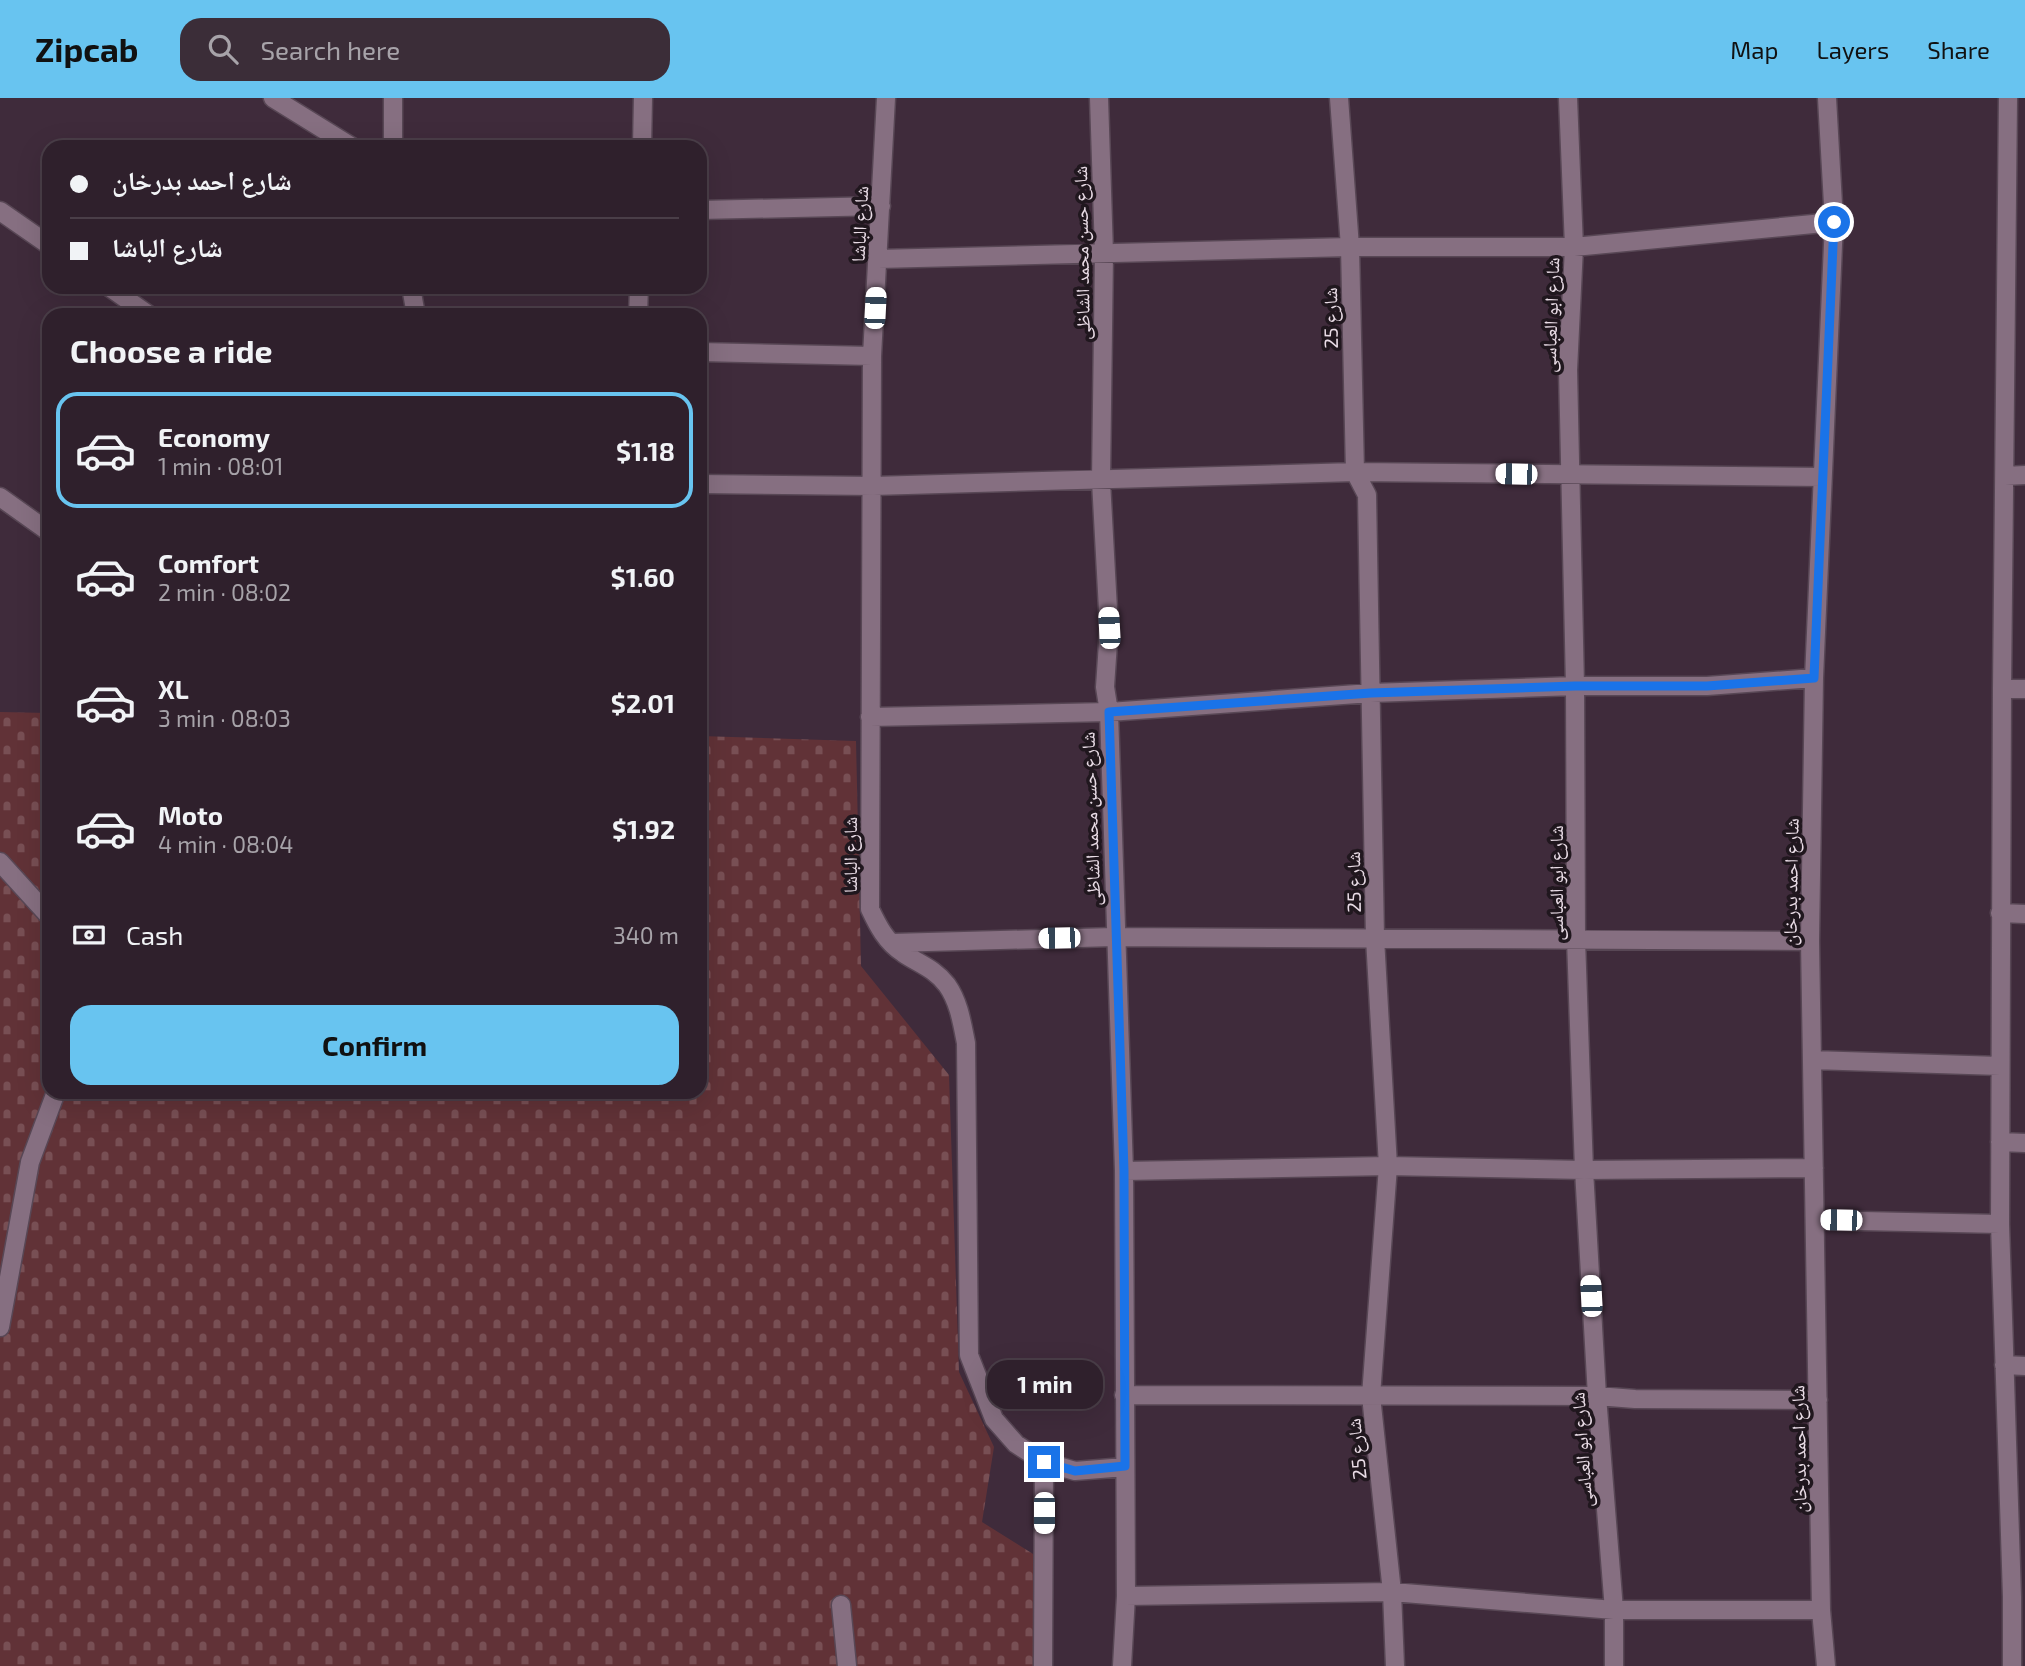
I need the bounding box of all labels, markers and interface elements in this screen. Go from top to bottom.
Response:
search box [180,18,670,81]
text: Zipcab [35,29,138,69]
icon: search [204,30,242,68]
text: Search here [260,34,400,65]
text: Map [1730,35,1778,64]
text: Layers [1816,35,1889,64]
text: Share [1927,35,1990,64]
text: شارع احمد بدرخان [112,164,292,195]
street label: شارع حسن محمد الشاظى [1068,166,1095,340]
street label: شارع الباشا [846,185,873,263]
route start [1818,206,1850,238]
text: شارع الباشا [112,231,223,262]
street label: شارع ابو العباسى [1536,257,1565,373]
car [864,286,887,330]
street label: شارع 25 [1318,287,1343,349]
text: Choose a ride [70,331,273,369]
icon: car [74,419,137,482]
text: Economy [158,421,270,452]
text: $1.18 [616,435,675,466]
text: 1 min · 08:01 [158,452,283,480]
car [1495,463,1538,485]
icon: car [74,545,137,608]
text: Comfort [158,547,259,578]
text: $1.60 [611,561,675,592]
text: 2 min · 08:02 [158,578,291,606]
car [1098,606,1121,650]
icon: car [74,671,137,734]
text: XL [158,673,189,704]
text: $2.01 [611,687,675,718]
text: 3 min · 08:03 [158,704,291,732]
street label: شارع حسن محمد الشاظى [1075,731,1106,907]
icon: car [74,797,137,860]
text: Moto [158,799,223,830]
text: $1.92 [612,813,675,844]
street label: شارع الباشا [838,817,862,893]
street label: شارع احمد بدرخان [1777,818,1804,946]
street label: شارع ابو العباسى [1544,825,1568,941]
text: 4 min · 08:04 [158,830,293,858]
street label: شارع 25 [1341,851,1366,913]
icon: cash [70,916,108,954]
text: Cash [126,919,183,950]
text: 340 m [613,921,679,949]
car [1038,927,1081,949]
button: Confirm [70,1005,679,1085]
car [1820,1209,1863,1231]
car [1580,1274,1603,1318]
callout: 1 min [986,1360,1102,1410]
text: 1 min [1017,1370,1073,1398]
street label: شارع احمد بدرخان [1785,1385,1812,1513]
street label: شارع ابو العباسى [1565,1391,1598,1508]
street label: شارع 25 [1341,1417,1372,1481]
route end [1028,1446,1060,1478]
car [1034,1492,1055,1534]

